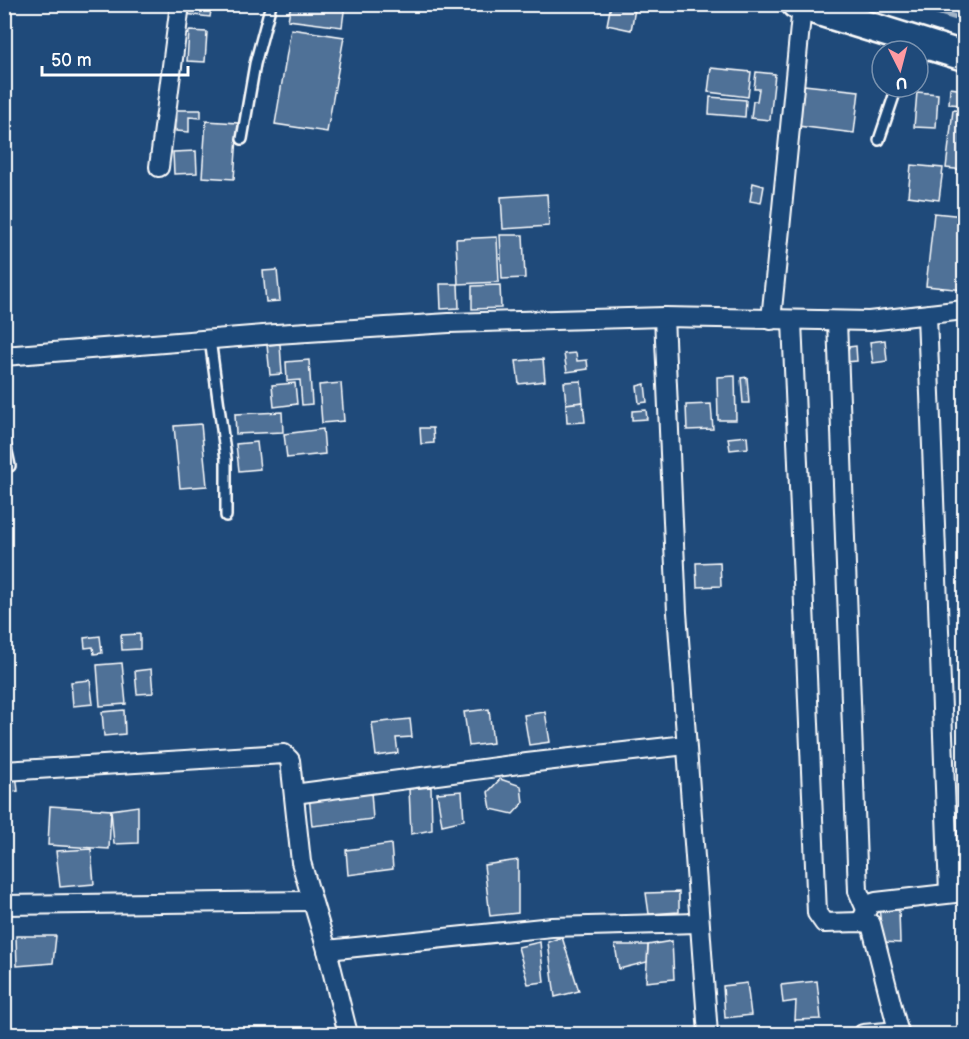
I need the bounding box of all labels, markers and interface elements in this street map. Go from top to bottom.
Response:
scale bar [42,39,188,77]
north arrow [870,39,930,99]
text: 50 m [51,50,92,71]
text: U [895,72,908,92]

